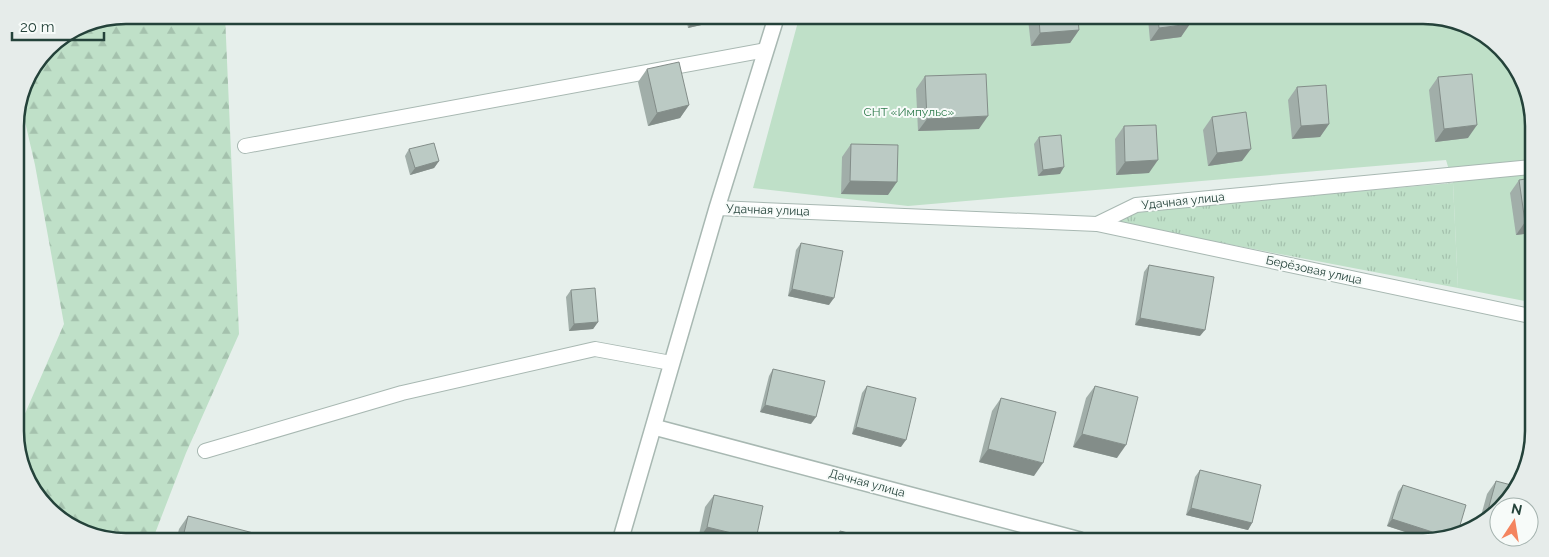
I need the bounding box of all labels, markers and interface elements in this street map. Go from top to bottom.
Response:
scale bar [12,10,105,42]
text: 20 m [20,18,55,36]
park label: СНТ «Импульс» [864,105,955,119]
street label: Удачная улица [1141,190,1225,212]
street label: Удачная улица [726,202,810,218]
street label: Берёзовая улица [1265,253,1363,287]
street label: Дачная улица [827,466,907,500]
north arrow [1489,497,1539,547]
text: N [1510,500,1524,518]

